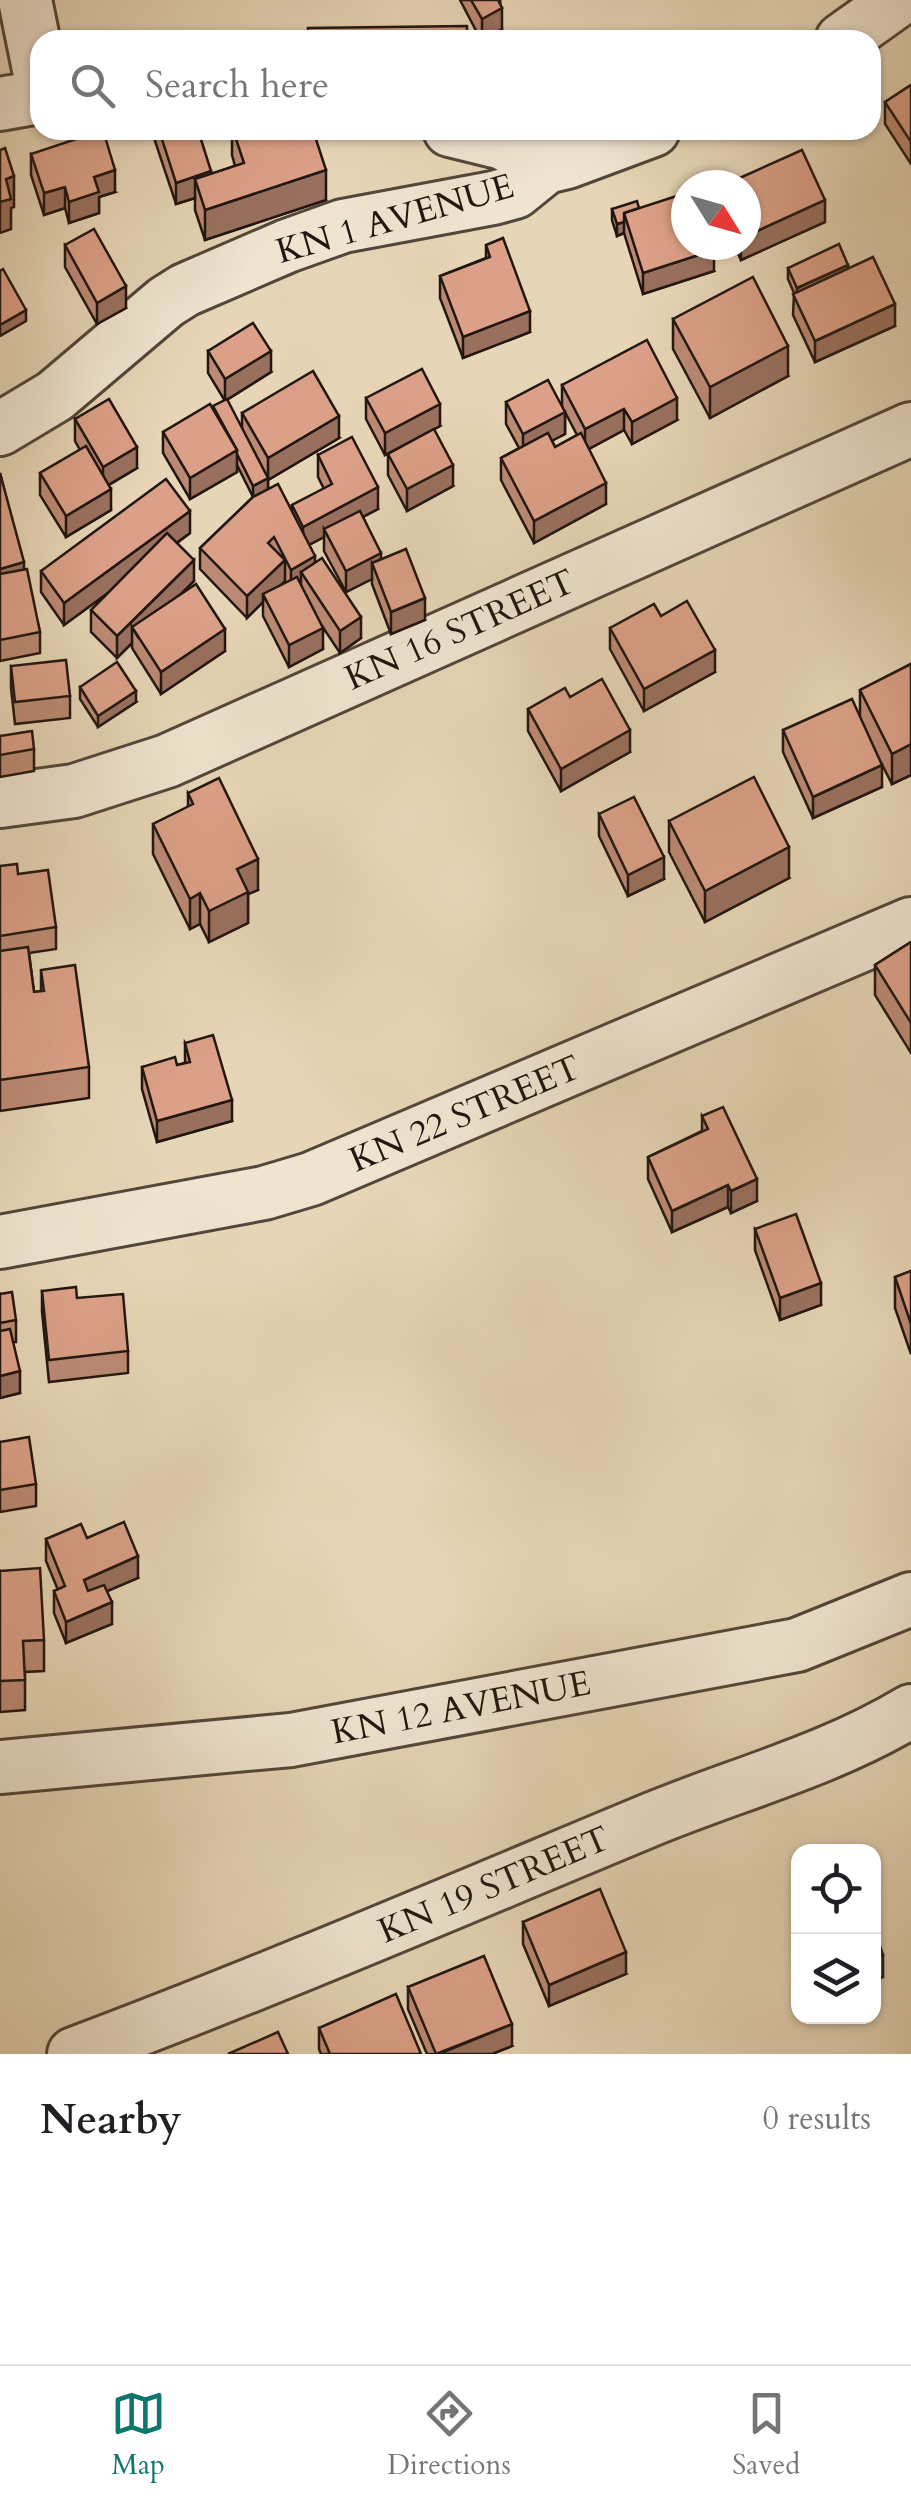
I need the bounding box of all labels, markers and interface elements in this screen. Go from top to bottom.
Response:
search box [30,30,881,140]
icon: search [65,58,120,113]
text: Search here [145,59,329,111]
street label: KN 1 AVENUE [271,162,519,276]
north arrow [671,170,761,260]
street label: KN 16 STREET [337,558,583,702]
street label: KN 22 STREET [342,1044,588,1184]
street label: KN 12 AVENUE [327,1659,595,1757]
street label: KN 19 STREET [371,1815,617,1955]
map controls [791,1844,881,2024]
button: locate [791,1844,881,1934]
button: layers [791,1934,881,2024]
text: Nearby [40,2091,182,2148]
text: 0 results [763,2097,871,2141]
tab: Map [111,2386,166,2484]
tab: Directions [387,2386,511,2484]
tab: Saved [732,2386,800,2484]

